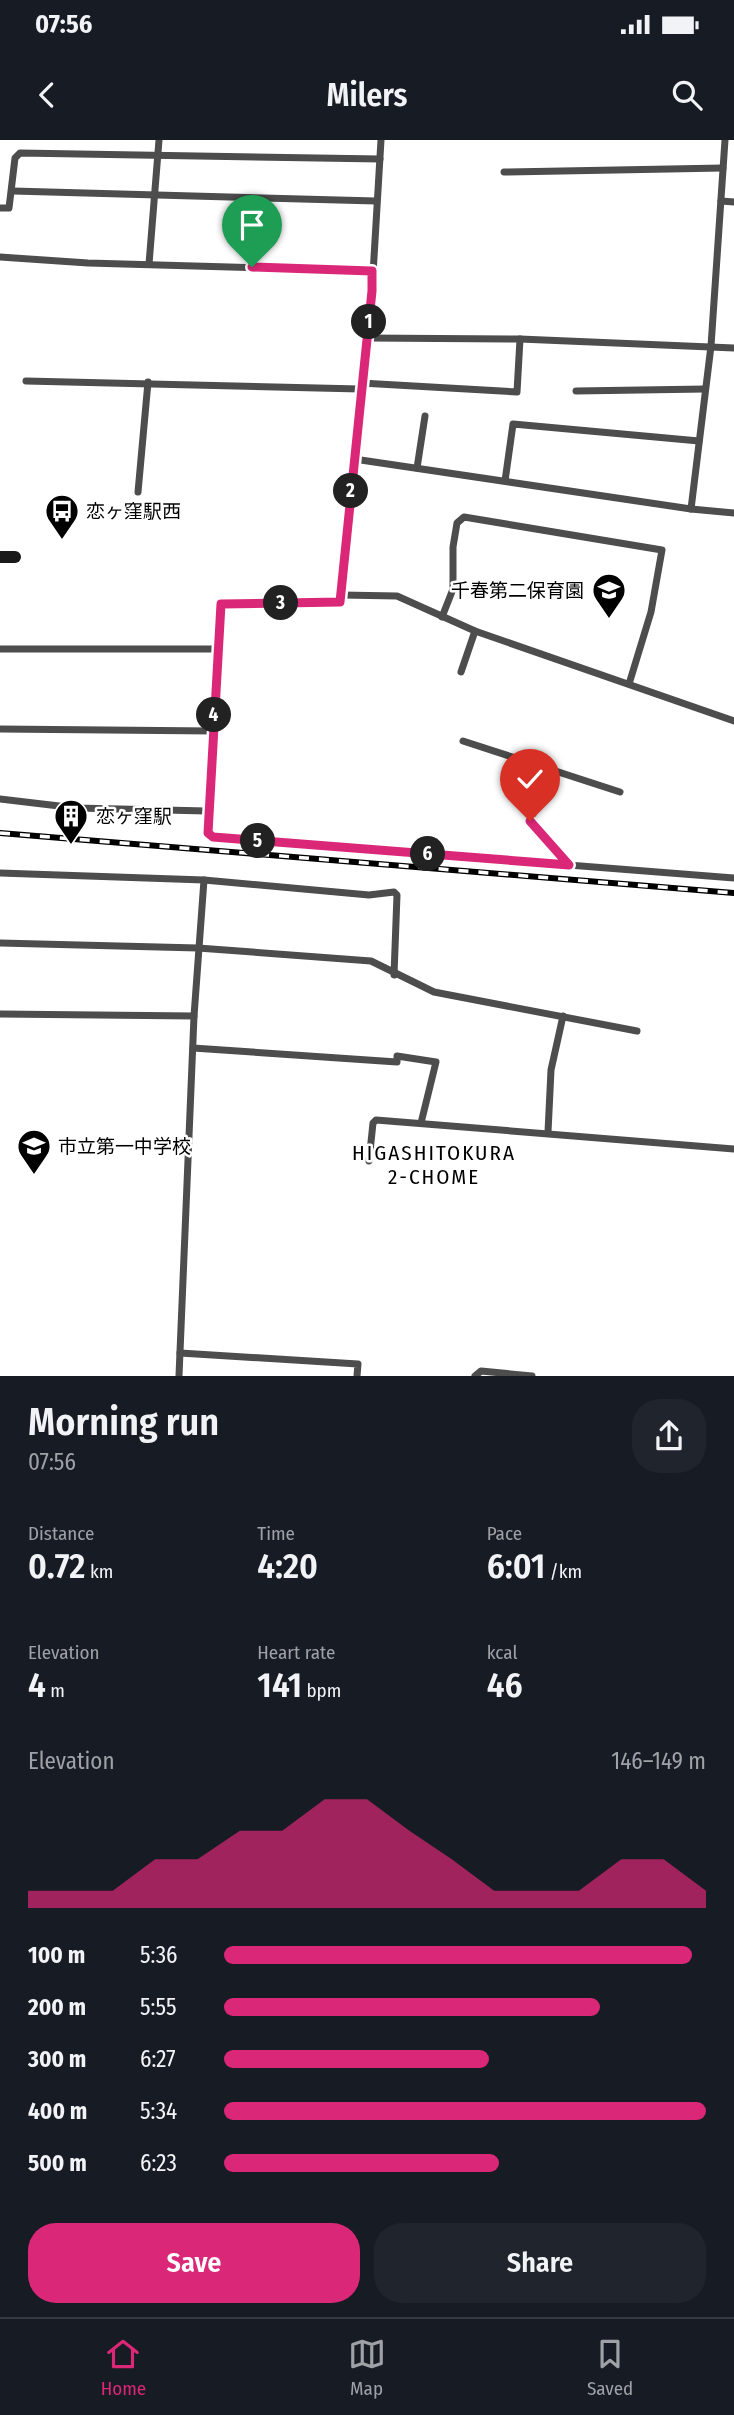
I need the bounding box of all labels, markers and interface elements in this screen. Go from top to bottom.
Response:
text: 07:56 [35,9,92,40]
icon: back [28,76,66,114]
text: Milers [326,76,408,114]
icon: search [668,76,706,114]
pin [222,195,282,267]
icon: arrive [233,206,271,244]
pin: 1 [352,304,386,340]
text: 1 [364,310,373,333]
pin: 2 [334,474,368,508]
text: 2 [346,479,355,502]
bus stop icon: 恋ヶ窪駅西 [43,492,81,541]
place label: 恋ヶ窪駅西 [86,500,181,523]
school or university icon: 千春第二保育園 [590,571,628,620]
place label: 千春第二保育園 [451,579,584,602]
pin: 3 [264,586,298,620]
text: 3 [276,591,285,614]
pin: 4 [196,698,232,732]
text: 4 [209,703,218,726]
pin [500,749,560,821]
icon: check [511,760,549,798]
building icon: 恋ヶ窪駅 [52,797,90,846]
place label: 恋ヶ窪駅 [96,805,172,828]
pin: 5 [240,824,276,858]
text: 5 [253,829,262,852]
pin: 6 [410,836,446,872]
text: 6 [423,842,432,865]
school or university icon: 市立第一中学校 [15,1127,53,1176]
place label: 市立第一中学校 [58,1135,191,1158]
district label: HIGASHITOKURA 2-CHOME [352,1140,516,1190]
text: Morning run [28,1399,219,1445]
button: share [632,1399,706,1473]
text: 07:56 [28,1448,76,1476]
text: Distance [28,1522,95,1545]
text: Time [257,1522,295,1545]
text: Pace [487,1522,522,1545]
text: 0.72 [28,1545,85,1587]
text: 4:20 [257,1545,318,1587]
text: 6:01 [487,1545,545,1587]
text: km [85,1560,113,1583]
text: /km [545,1560,582,1583]
text: Elevation [28,1641,100,1664]
text: Heart rate [257,1641,335,1664]
text: kcal [487,1641,517,1664]
text: 4 [28,1664,46,1706]
text: 141 [257,1664,302,1706]
text: 46 [487,1664,522,1706]
text: m [46,1679,65,1702]
text: bpm [302,1679,341,1702]
text: Elevation [28,1747,115,1775]
text: 146–149 m [611,1747,706,1775]
text: 100 m [28,1941,85,1969]
text: 5:36 [140,1941,177,1969]
text: 200 m [28,1993,86,2021]
text: 5:55 [140,1993,177,2021]
text: 300 m [28,2045,86,2073]
text: 6:27 [140,2045,176,2073]
text: 400 m [28,2097,87,2125]
text: 5:34 [140,2097,177,2125]
text: 500 m [28,2149,87,2177]
text: 6:23 [140,2149,177,2177]
button: Save [28,2223,360,2303]
button: Share [374,2223,706,2303]
tab: Home [101,2335,146,2400]
tab: Map [348,2335,386,2400]
tab: Saved [587,2335,633,2400]

